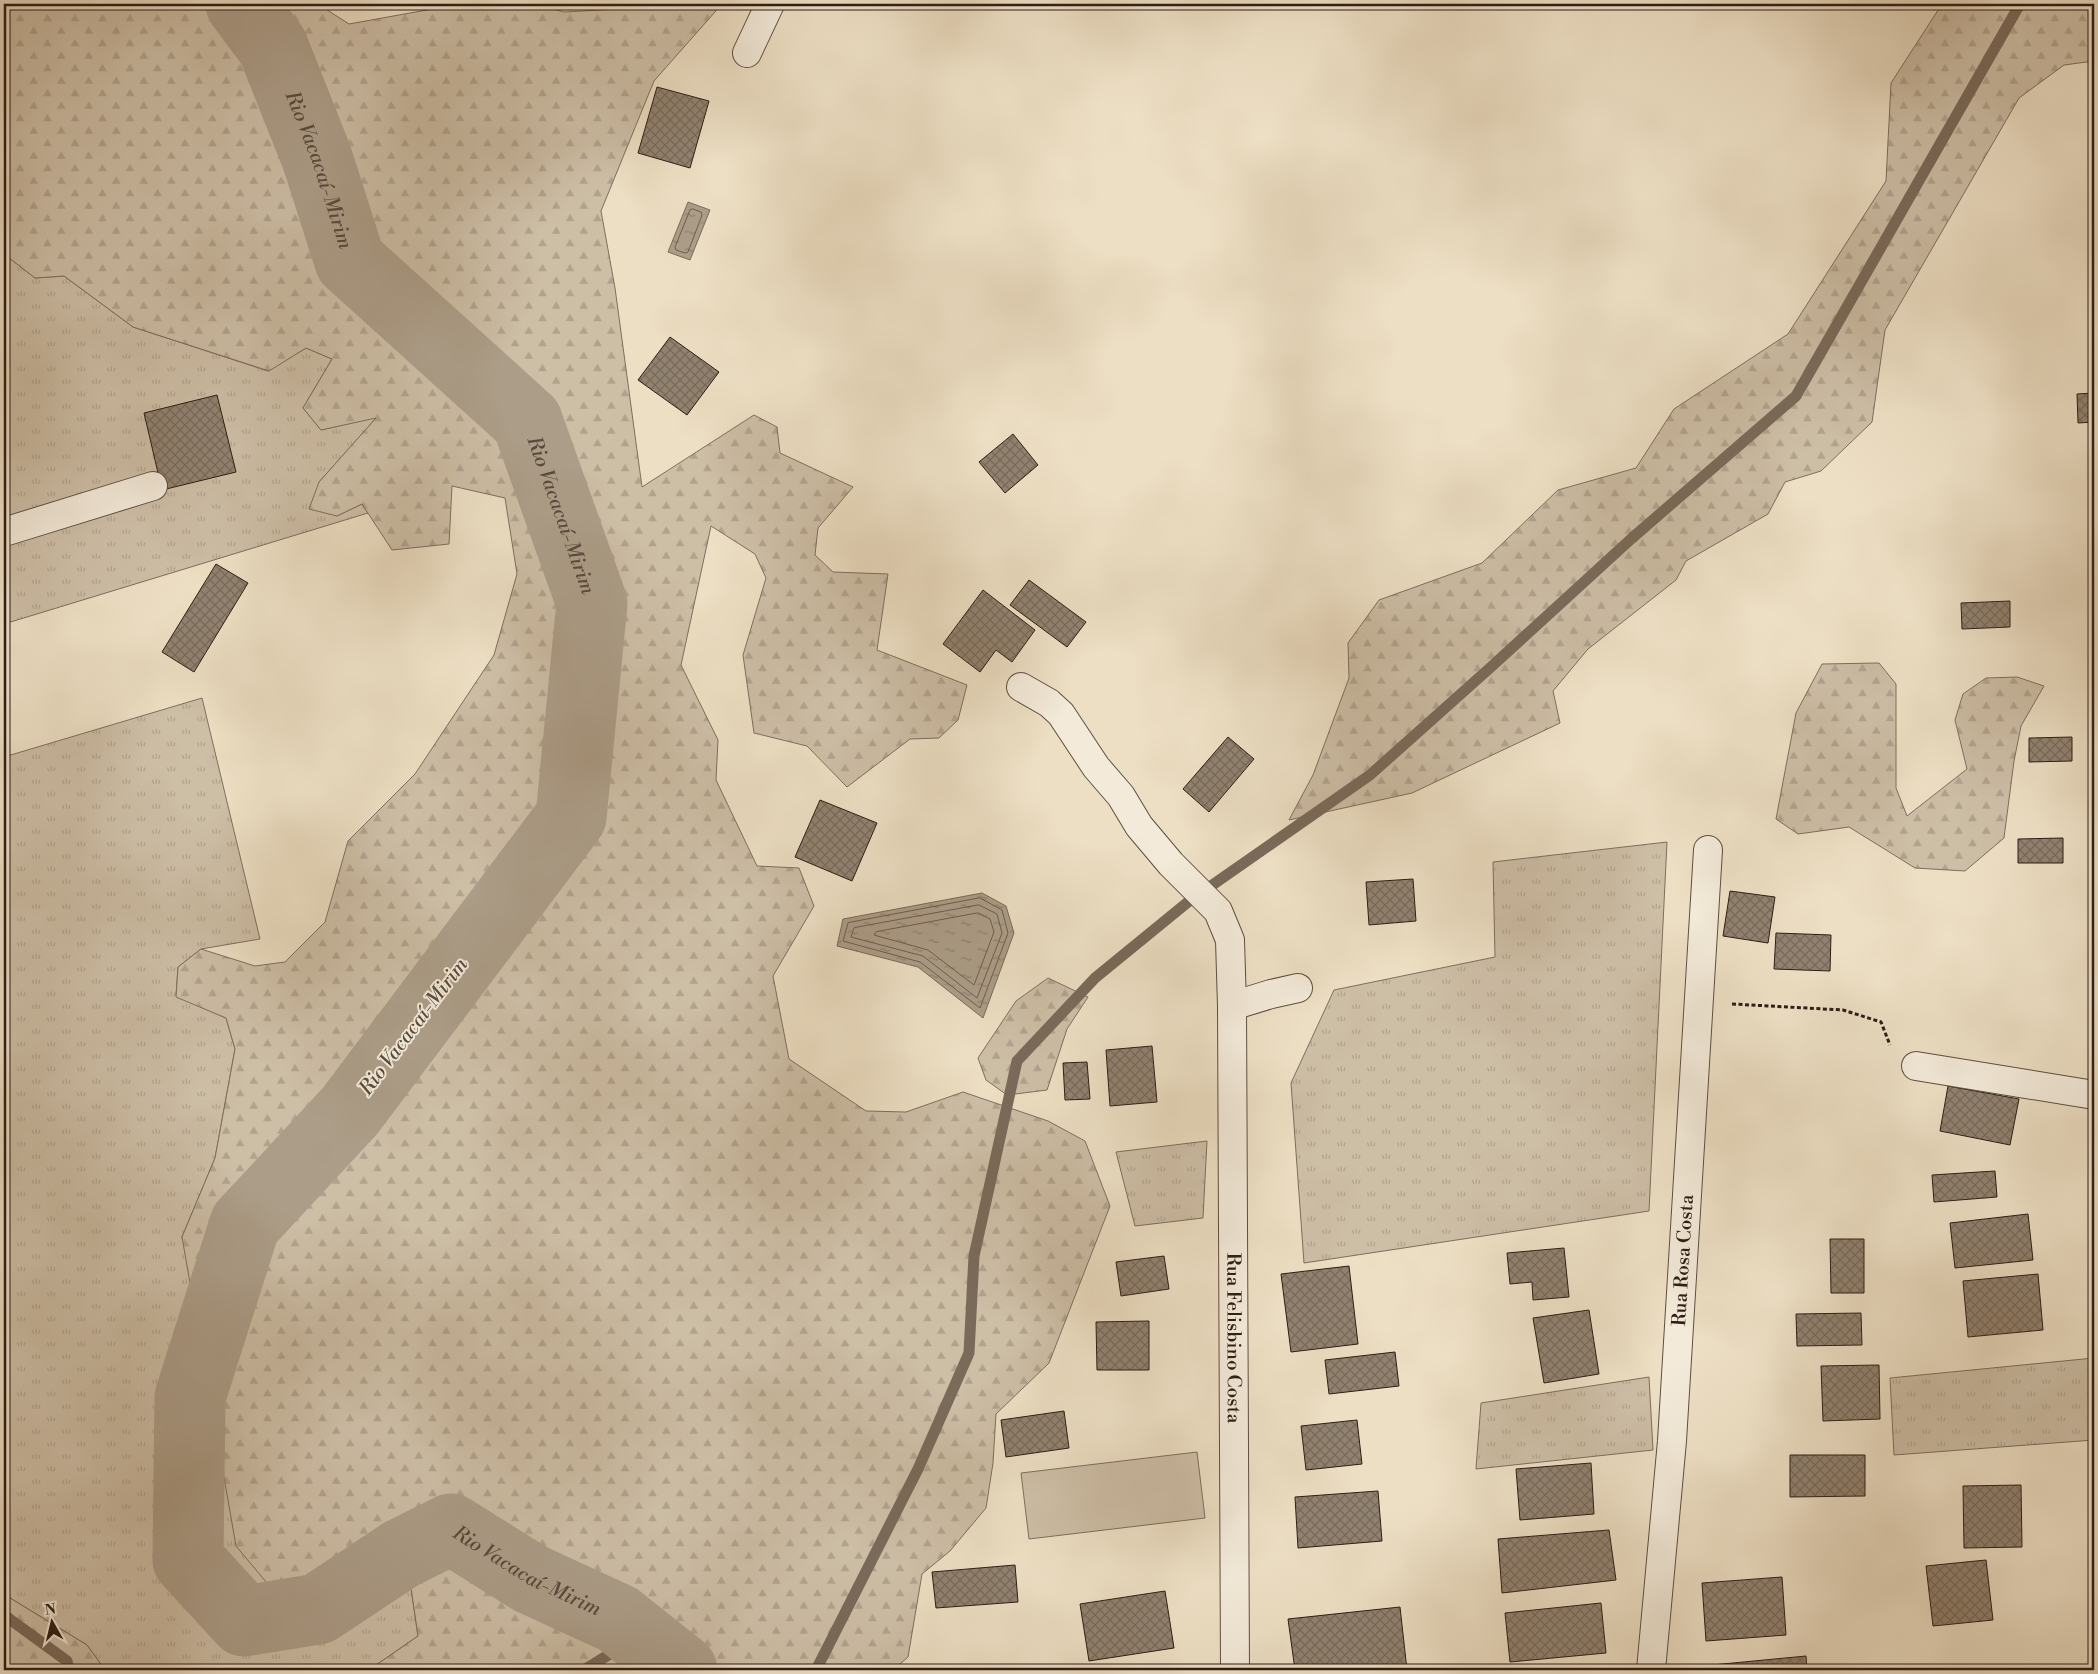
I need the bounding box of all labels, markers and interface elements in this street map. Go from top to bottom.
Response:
water label: Rio Vacacaí-Mirim [279,87,358,253]
water label: Rio Vacacaí-Mirim [521,432,601,598]
water label: Rio Vacacaí-Mirim [354,953,474,1101]
street label: Rua Rosa Costa [1667,1193,1699,1327]
street label: Rua Felisbino Costa [1221,1253,1246,1424]
water label: Rio Vacacaí-Mirim [447,1520,606,1622]
north arrow [28,1596,78,1646]
text: N [44,1600,57,1620]

